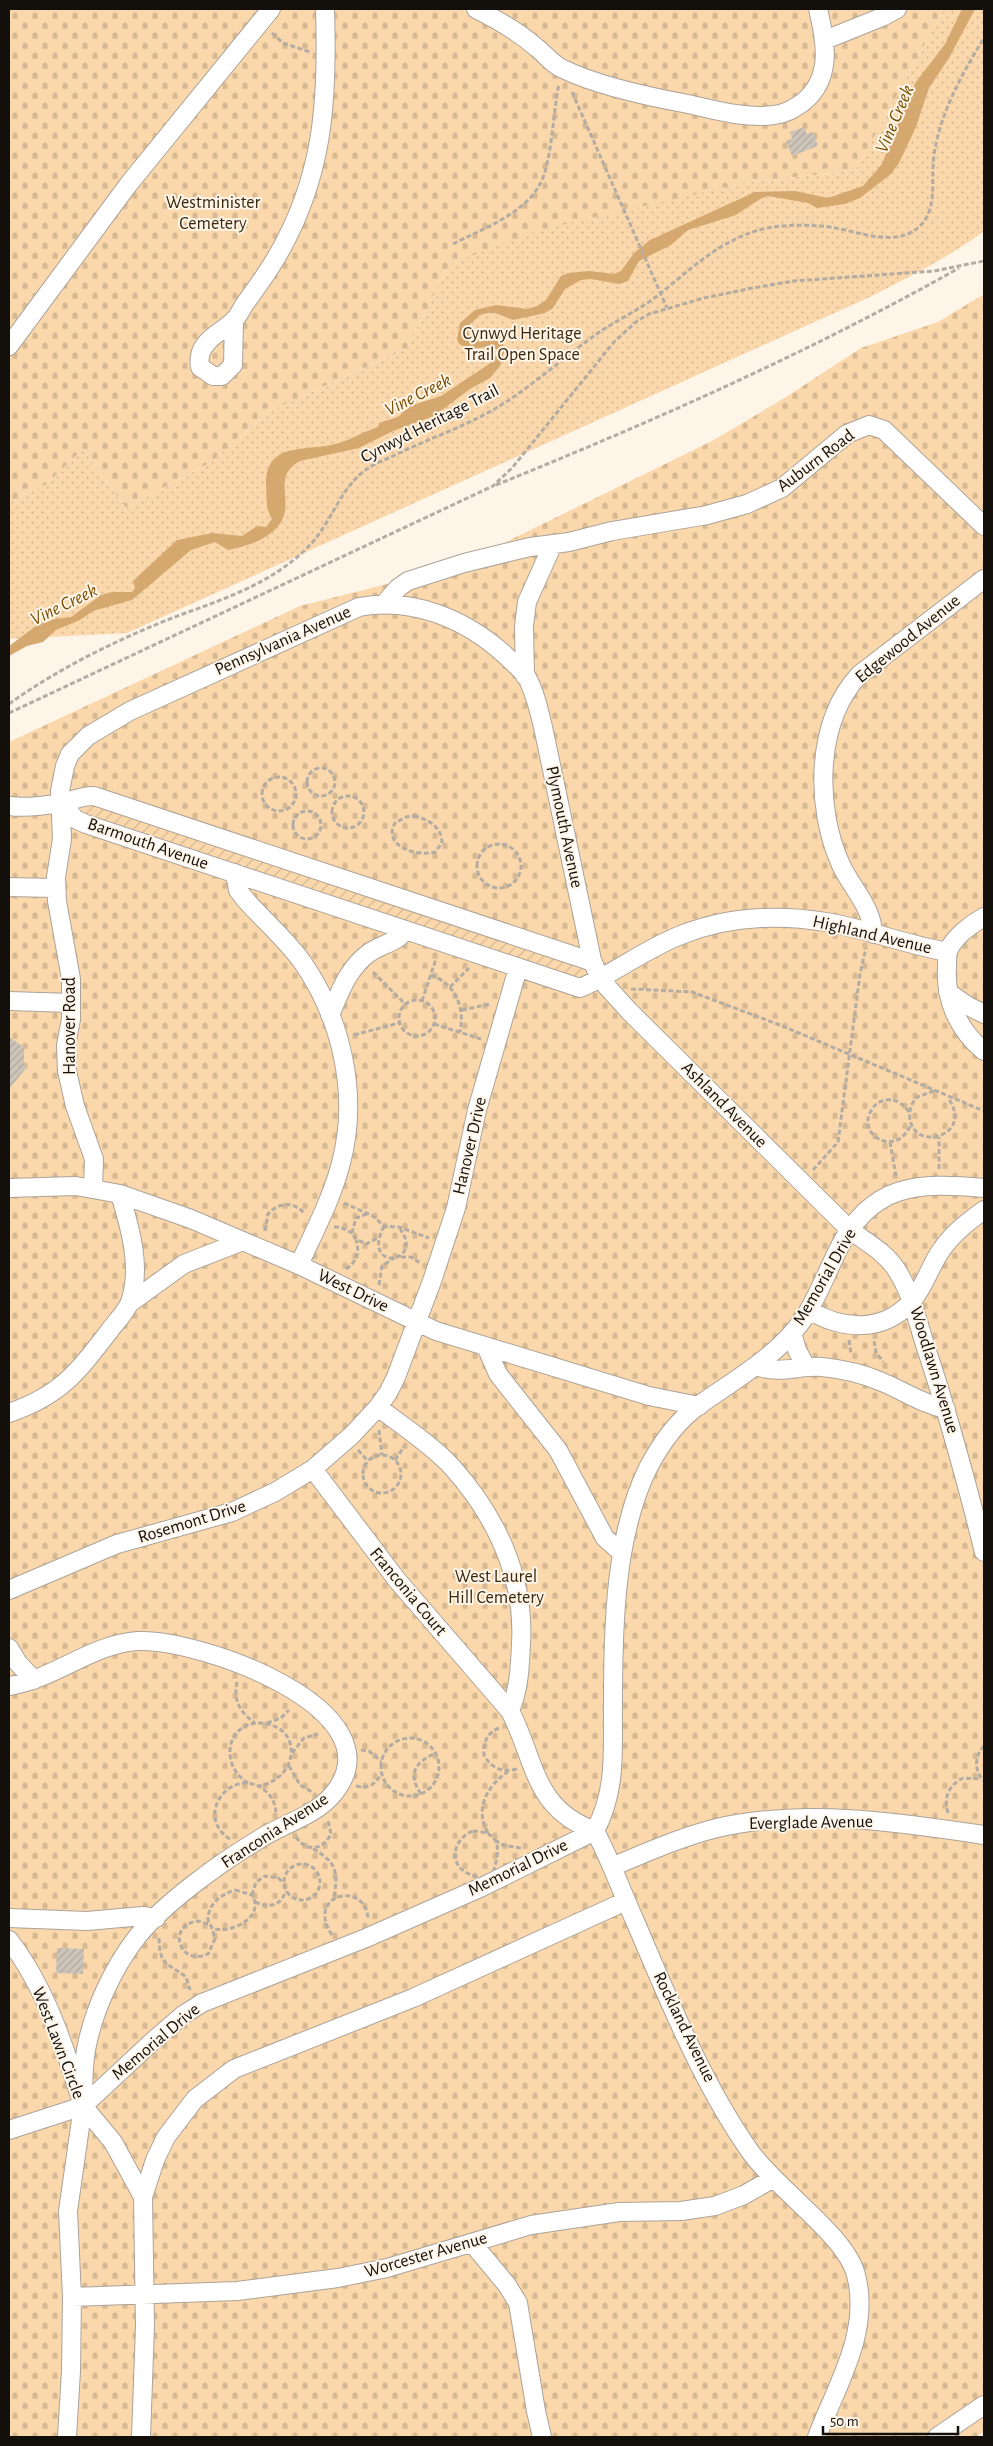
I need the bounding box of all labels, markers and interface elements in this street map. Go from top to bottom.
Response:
water label: Vine Creek [872,82,918,156]
park label: Westminister Cemetery [166,194,261,233]
park label: Cynwyd Heritage Trail Open Space [462,325,582,364]
water label: Vine Creek [382,370,454,420]
street label: Cynwyd Heritage Trail [358,381,502,467]
street label: Auburn Road [774,426,858,496]
water label: Vine Creek [28,581,101,629]
street label: Edgewood Avenue [852,591,964,687]
street label: Pennsylvania Avenue [212,603,354,679]
street label: Plymouth Avenue [542,764,586,890]
street label: Barmouth Avenue [85,815,211,873]
street label: Highland Avenue [811,913,933,957]
street label: Hanover Road [61,977,79,1075]
street label: Ashland Avenue [678,1059,770,1151]
street label: Hanover Drive [450,1095,490,1197]
street label: Memorial Drive [790,1225,860,1329]
street label: West Drive [315,1266,391,1316]
street label: Woodlawn Avenue [906,1304,962,1436]
street label: Rosemont Drive [136,1497,248,1547]
street label: Franconia Court [366,1544,450,1640]
park label: West Laurel Hill Cemetery [448,1568,544,1607]
street label: Franconia Avenue [218,1790,332,1872]
street label: Everglade Avenue [749,1813,873,1833]
street label: Memorial Drive [465,1836,571,1900]
street label: Rockland Avenue [650,1969,718,2085]
street label: West Lawn Circle [28,1985,88,2101]
street label: Memorial Drive [109,2000,203,2084]
street label: Worcester Avenue [363,2229,489,2281]
scale bar [823,2404,958,2436]
text: 50 m [830,2414,859,2429]

